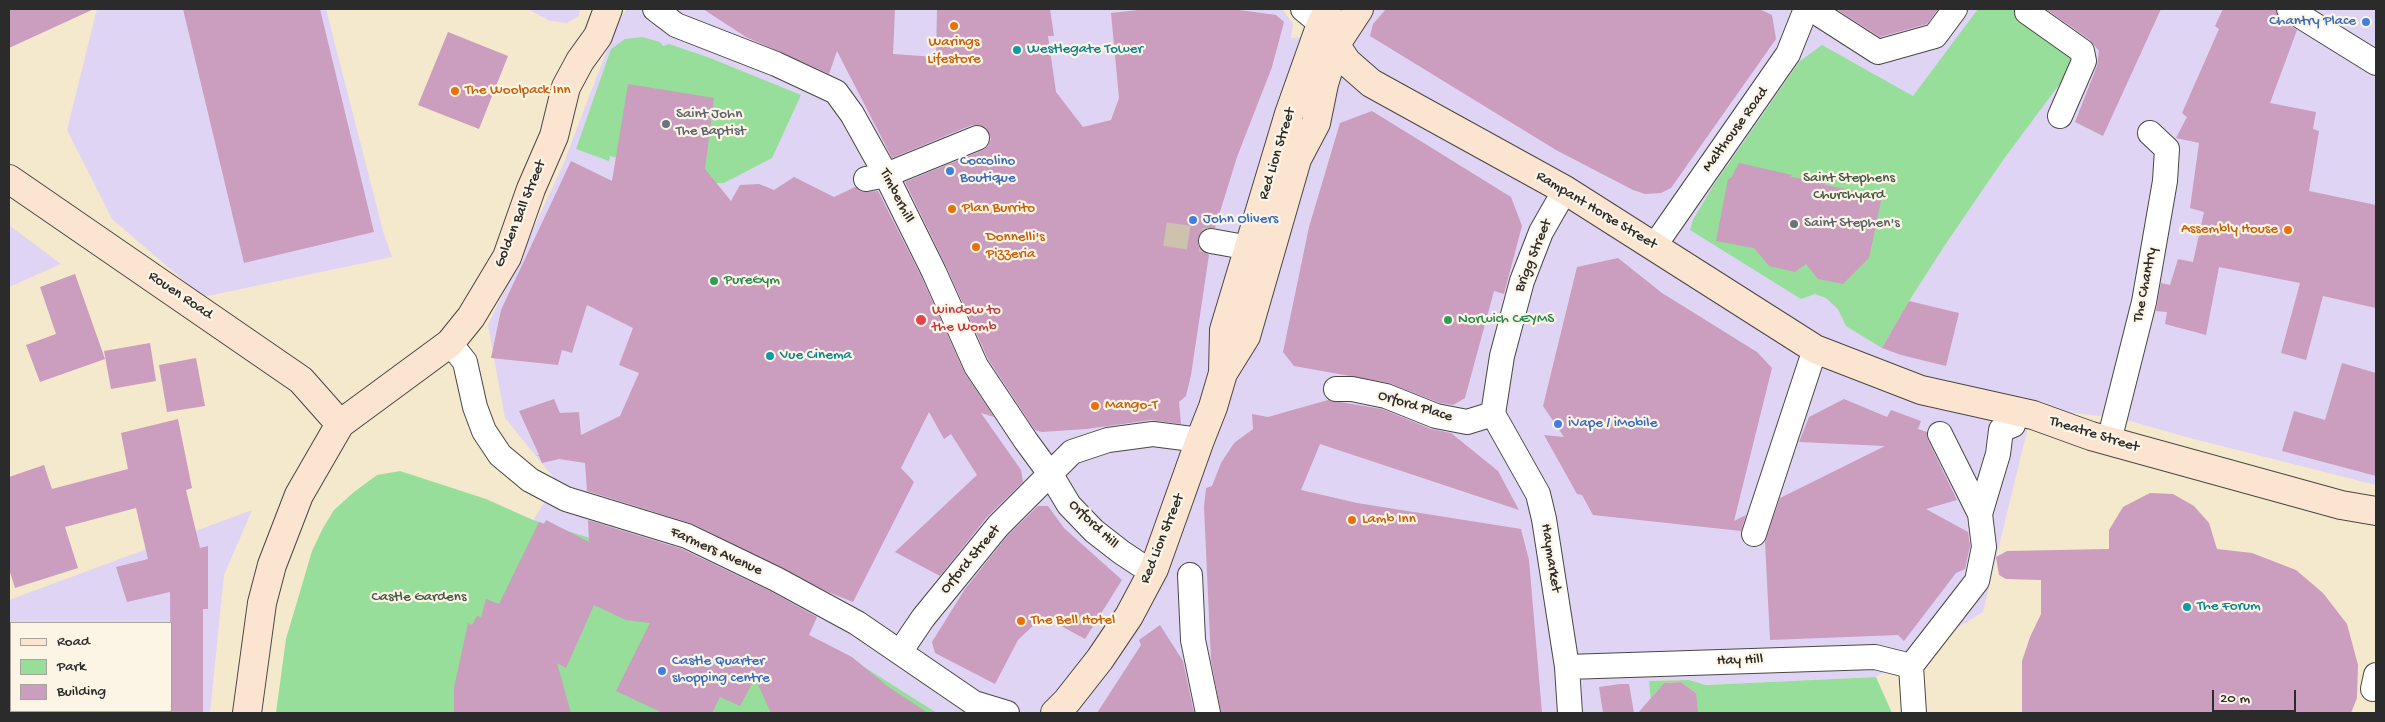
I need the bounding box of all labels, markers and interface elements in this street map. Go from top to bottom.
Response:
place label: Chantry Place [2269,13,2356,31]
marker: Chantry Place [2360,16,2372,28]
marker: Warings Lifestore [948,20,960,32]
place label: Warings Lifestore [927,34,981,69]
place label: Westlegate Tower [1027,41,1143,59]
marker: Westlegate Tower [1011,44,1023,56]
place label: The Woolpack Inn [465,82,571,100]
street label: Malthouse Road [1699,84,1773,176]
marker: The Woolpack Inn [449,85,461,97]
place label: Saint John The Baptist [676,106,746,141]
street label: Red Lion Street [1255,106,1301,202]
marker: Saint John The Baptist [660,118,672,130]
place label: Coccolino Boutique [960,153,1016,188]
street label: Golden Ball Street [491,158,551,270]
marker: Coccolino Boutique [944,165,956,177]
street label: Timberhill [875,166,917,226]
street label: Rampant Horse Street [1532,168,1660,254]
park label: Saint Stephens Churchyard [1803,170,1895,205]
place label: Plan Burrito [962,200,1035,218]
marker: Plan Burrito [946,203,958,215]
place label: John Olivers [1203,211,1278,229]
marker: John Olivers [1187,214,1199,226]
place label: Saint Stephen's [1804,215,1900,233]
street label: Brigg Street [1511,217,1557,295]
marker: Saint Stephen's [1788,218,1800,230]
place label: Assembly House [2181,221,2278,239]
marker: Assembly House [2282,224,2294,236]
place label: Donnelli's Pizzeria [986,229,1045,264]
marker: Donnelli's Pizzeria [970,241,982,253]
street label: The Chantry [2130,246,2162,324]
street label: Rouen Road [144,268,216,324]
place label: PureGym [724,272,780,290]
marker: PureGym [708,275,720,287]
place label: Window to the Womb [932,302,1001,337]
place label: Norwich CEYMS [1458,311,1554,329]
marker: Window to the Womb [914,313,928,327]
marker: Norwich CEYMS [1442,314,1454,326]
place label: Vue Cinema [780,347,852,365]
marker: Vue Cinema [764,350,776,362]
street label: Orford Place [1375,387,1455,427]
place label: Mango-T [1105,397,1158,415]
marker: Mango-T [1089,400,1101,412]
street label: Theatre Street [2047,413,2141,457]
place label: iVape / iMobile [1568,415,1657,433]
marker: iVape / iMobile [1552,418,1564,430]
street label: Red Lion Street [1137,492,1189,586]
street label: Orford Hill [1064,497,1122,553]
place label: Lamb Inn [1362,511,1416,529]
marker: Lamb Inn [1346,514,1358,526]
street label: Orford Street [937,522,1005,598]
street label: Haymarket [1536,522,1564,594]
street label: Farmers Avenue [667,524,765,580]
park label: Castle Gardens [372,589,466,607]
place label: The Forum [2197,598,2261,616]
marker: The Forum [2181,601,2193,613]
place label: The Bell Hotel [1031,612,1115,630]
marker: The Bell Hotel [1015,615,1027,627]
legend [10,622,172,712]
text: Road [57,633,90,651]
street label: Hay Hill [1717,651,1763,671]
place label: Castle Quarter shopping centre [672,653,770,688]
text: Park [57,658,86,676]
marker: Castle Quarter shopping centre [656,665,668,677]
scale bar [2215,680,2299,712]
text: Building [57,683,106,701]
text: 20 m [2220,690,2250,708]

